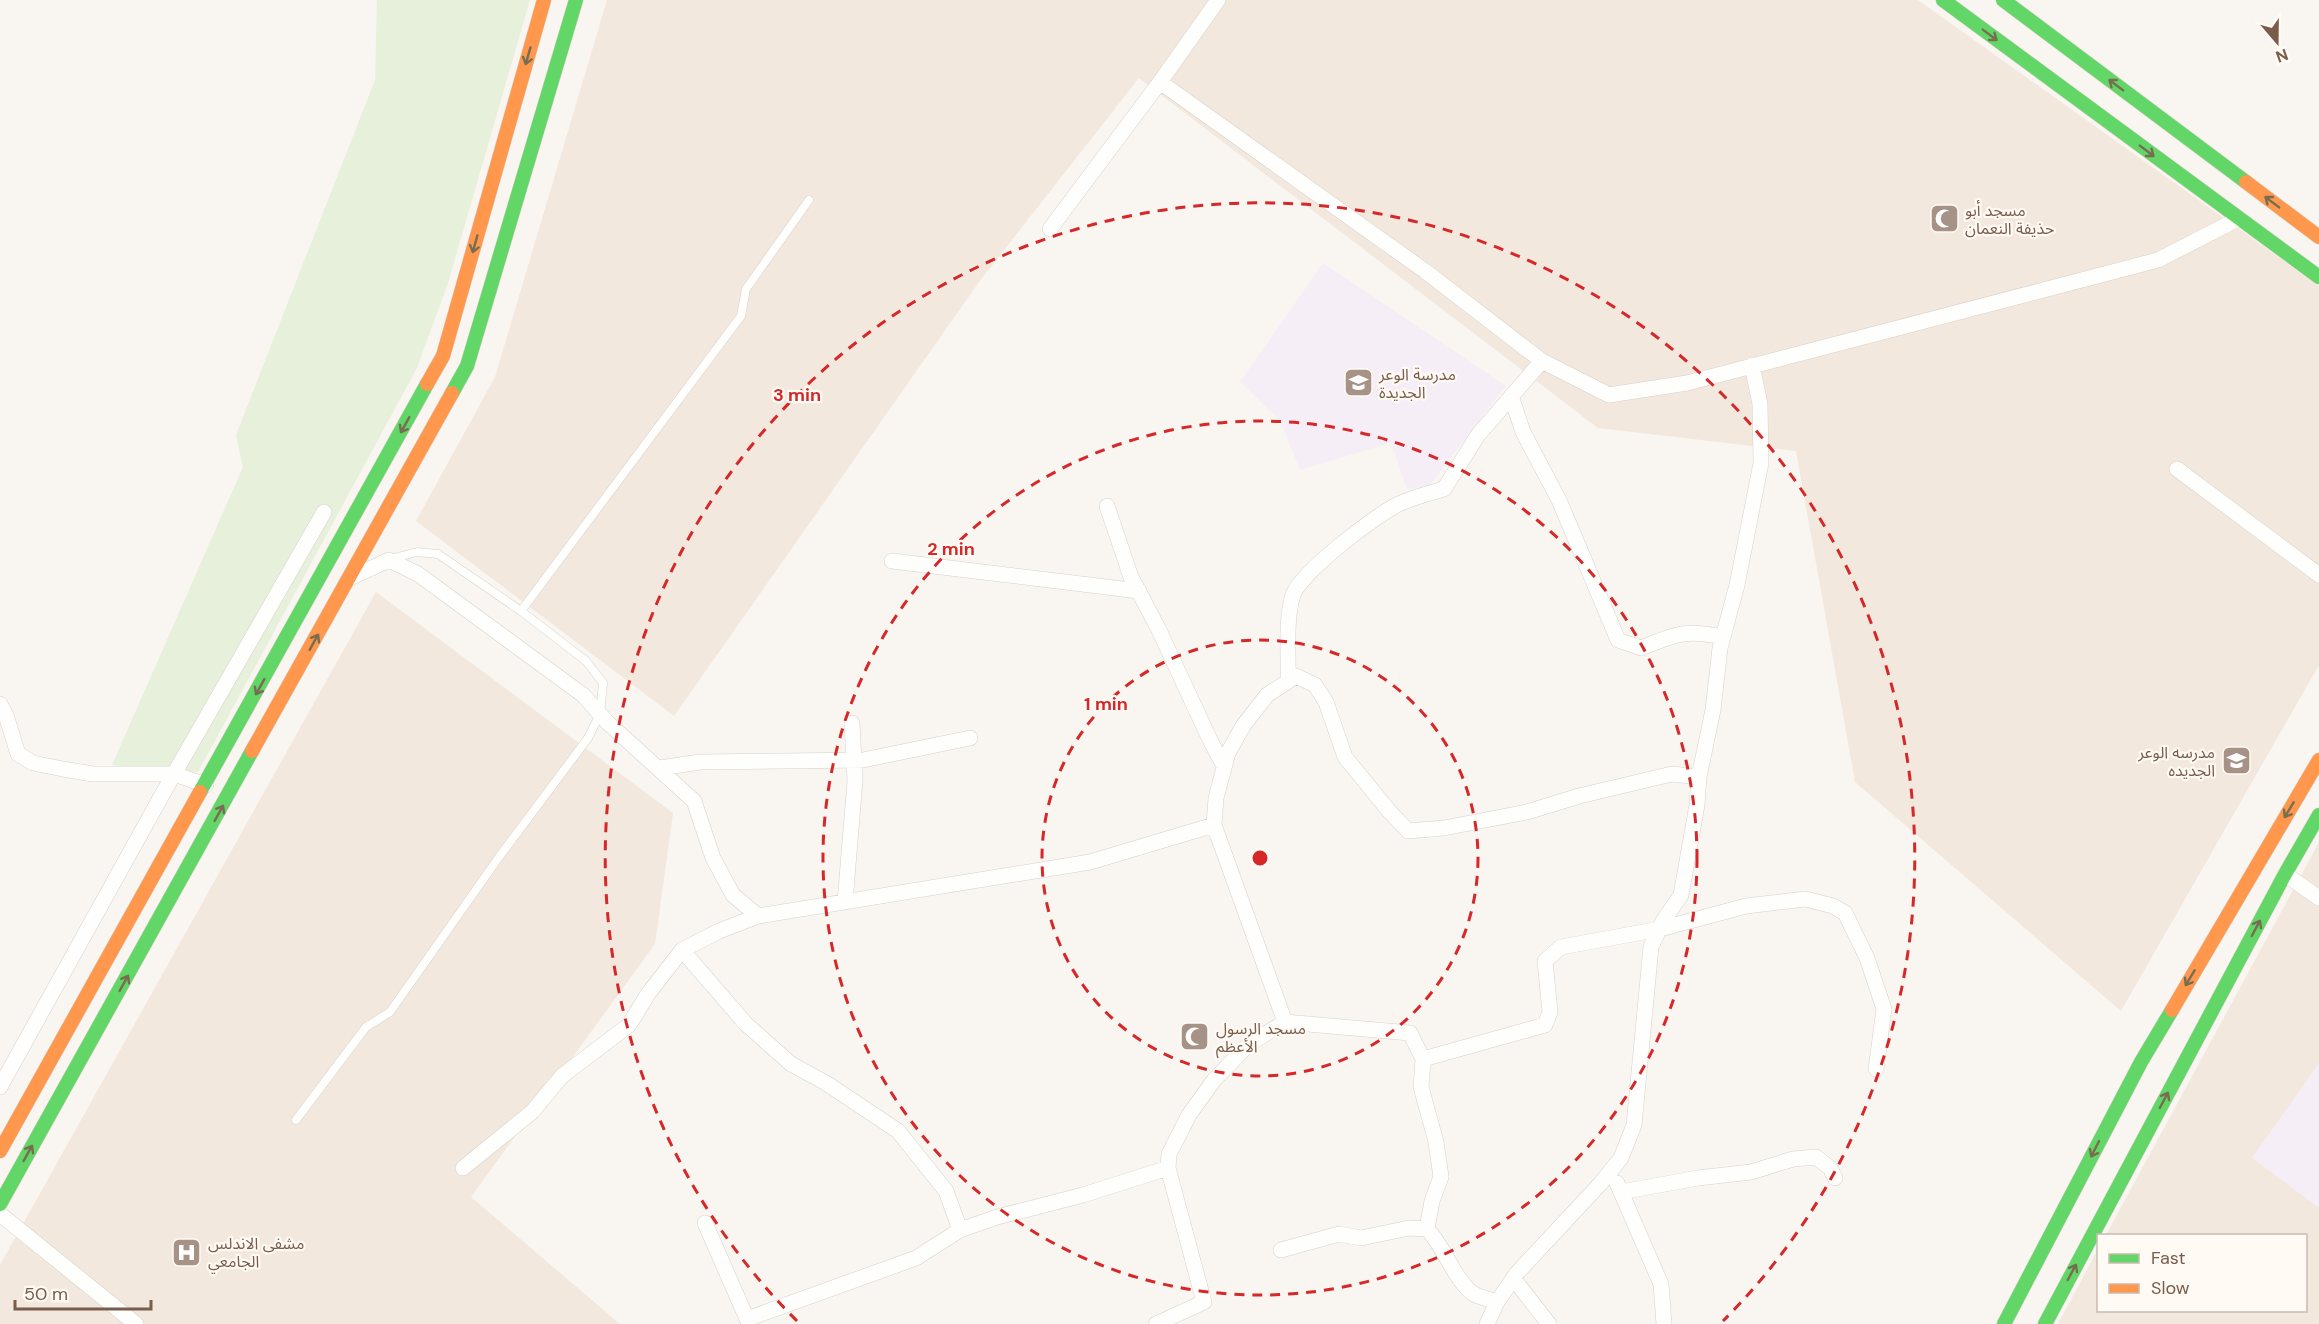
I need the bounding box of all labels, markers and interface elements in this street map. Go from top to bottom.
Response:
north arrow [2247,12,2307,72]
one-way arrow [1981,29,1997,41]
text: N [2273,44,2291,67]
one-way arrow [522,46,533,65]
one-way arrow [2109,78,2125,91]
one-way arrow [2138,145,2154,157]
one-way arrow [2265,195,2281,208]
place label: مسجد أبو حذيفة النعمان [1965,200,2054,239]
mosque icon: مسجد أبو حذيفة النعمان [1928,203,1960,235]
one-way arrow [469,234,480,253]
place label: مدرسة الوعر الجديدة [1378,364,1456,403]
school or university icon: مدرسة الوعر الجديدة [1342,367,1374,399]
text: 3 min [773,383,821,407]
one-way arrow [399,416,411,433]
text: 2 min [927,537,975,561]
one-way arrow [308,634,320,651]
one-way arrow [254,678,265,696]
text: 1 min [1084,692,1128,716]
place label: مدرسه الوعر الجديده [2137,742,2215,781]
school or university icon: مدرسه الوعر الجديده [2220,745,2252,777]
one-way arrow [2283,801,2295,818]
one-way arrow [214,804,226,821]
centre of rings [1250,848,1270,868]
one-way arrow [2251,920,2262,938]
one-way arrow [2184,969,2196,986]
one-way arrow [119,974,130,992]
place label: مسجد الرسول الأعظم [1216,1018,1306,1059]
mosque icon: مسجد الرسول الأعظم [1179,1021,1211,1053]
one-way arrow [2159,1092,2170,1110]
one-way arrow [2089,1139,2101,1157]
one-way arrow [23,1144,34,1162]
place label: مشفى الاندلس الجامعي [208,1233,304,1273]
legend [2097,1234,2307,1312]
hospital icon: مشفى الاندلس الجامعي [171,1236,203,1268]
text: Fast [2151,1246,2186,1270]
one-way arrow [2067,1264,2079,1282]
scale bar [15,1273,152,1311]
text: Slow [2151,1276,2190,1300]
text: 50 m [24,1282,68,1306]

